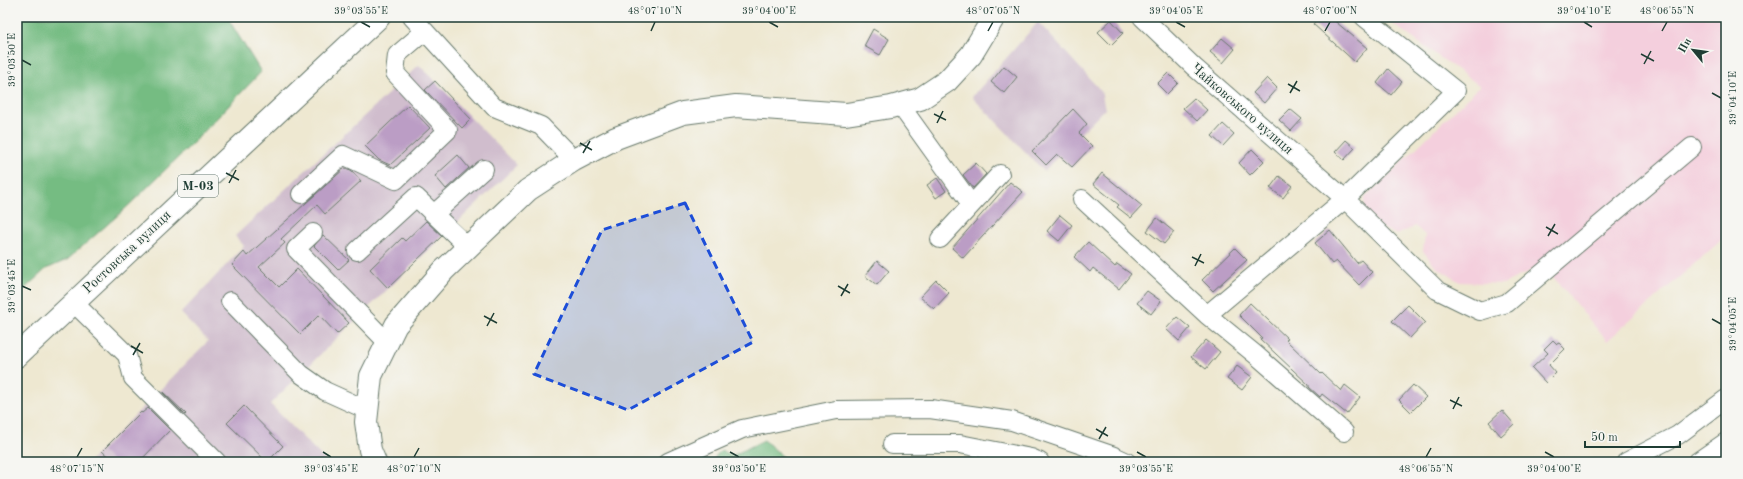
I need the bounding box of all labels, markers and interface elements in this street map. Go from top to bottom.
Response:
text: 39°03'55"E [334,6,388,16]
text: 48°07'10"N [628,6,683,16]
text: 39°04'00"E [742,6,796,16]
text: 48°07'05"N [966,6,1021,16]
text: 39°04'05"E [1149,6,1203,16]
text: 48°07'00"N [1303,6,1358,16]
text: 39°04'10"E [1557,6,1611,16]
text: 48°06'55"N [1640,6,1695,16]
north arrow [1673,30,1713,70]
text: 39°03'50"E [7,33,17,87]
text: Пн [1677,37,1694,55]
street label: Чайковського вулиця [1188,61,1296,157]
text: 39°04'10"E [1728,71,1738,125]
road number: М-03 [178,175,218,197]
street label: Ростовська вулиця [80,208,174,296]
text: 39°03'45"E [7,259,17,313]
text: 39°04'05"E [1728,297,1738,351]
scale bar [1585,423,1680,449]
text: 50 m [1591,431,1618,444]
text: 48°07'15"N [50,464,105,474]
text: 39°03'45"E [304,464,358,474]
text: 48°07'10"N [387,464,442,474]
text: 39°03'50"E [712,464,766,474]
text: 39°03'55"E [1119,464,1173,474]
text: 48°06'55"N [1399,464,1454,474]
text: 39°04'00"E [1527,464,1581,474]

